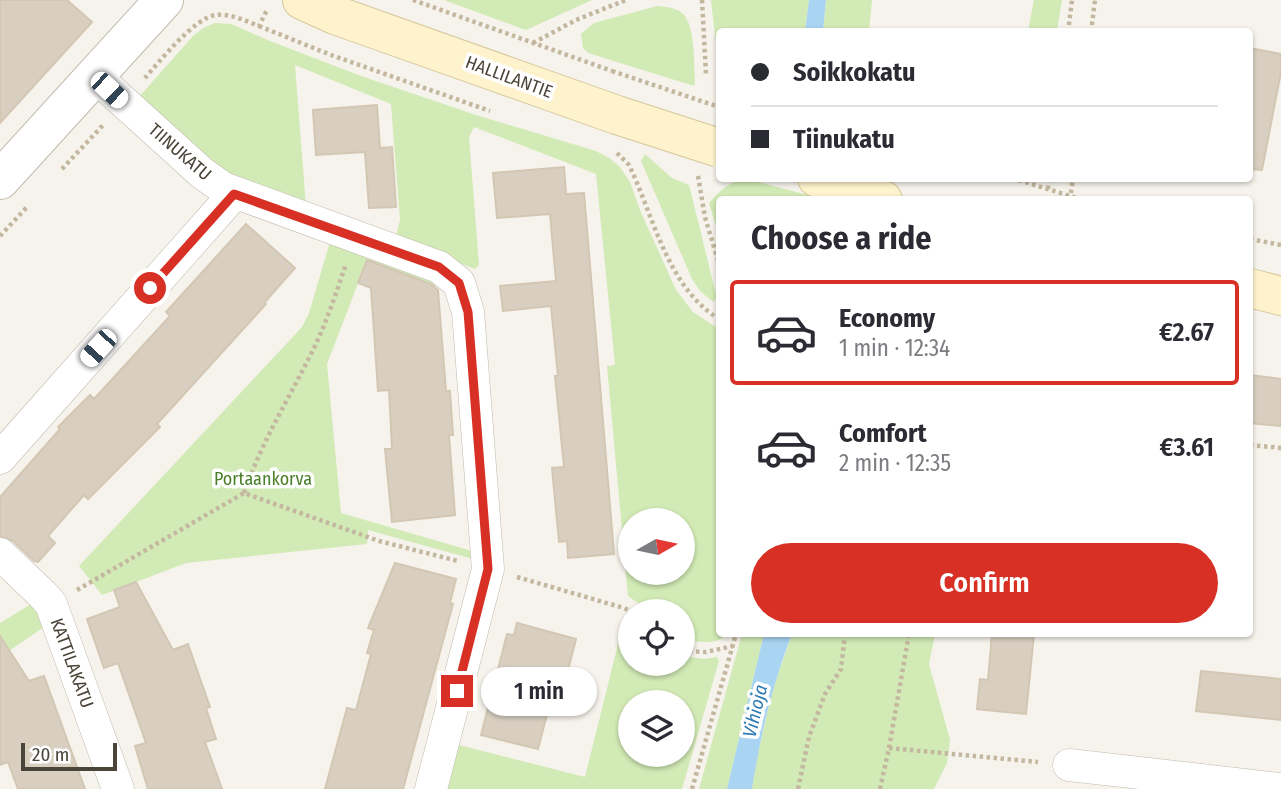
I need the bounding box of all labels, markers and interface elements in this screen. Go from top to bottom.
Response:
street label: HALLILANTIE [463,51,555,103]
text: Soikkokatu [793,57,916,88]
car [87,68,132,112]
street label: TIINUKATU [144,119,216,185]
text: Tiinukatu [793,124,895,155]
text: Choose a ride [751,219,932,257]
route start [134,272,166,304]
icon: car [755,301,818,364]
text: Economy [839,303,935,334]
text: €2.67 [1159,317,1214,348]
car [77,325,120,371]
text: 1 min · 12:34 [839,334,950,362]
icon: car [755,416,818,479]
text: Comfort [839,418,927,449]
text: €3.61 [1159,432,1214,463]
text: 2 min · 12:35 [839,449,951,477]
park label: Portaankorva [214,468,312,490]
north arrow [618,508,695,584]
map controls [618,508,695,767]
button: Confirm [751,543,1218,623]
button: locate [618,599,695,676]
street label: KATTILAKATU [46,615,98,711]
callout: 1 min [482,666,597,716]
route end [441,675,473,707]
text: 1 min [514,677,564,705]
water label: Vihioja [738,682,772,740]
button: layers [618,690,695,767]
scale bar [21,740,117,772]
text: 20 m [32,743,69,766]

